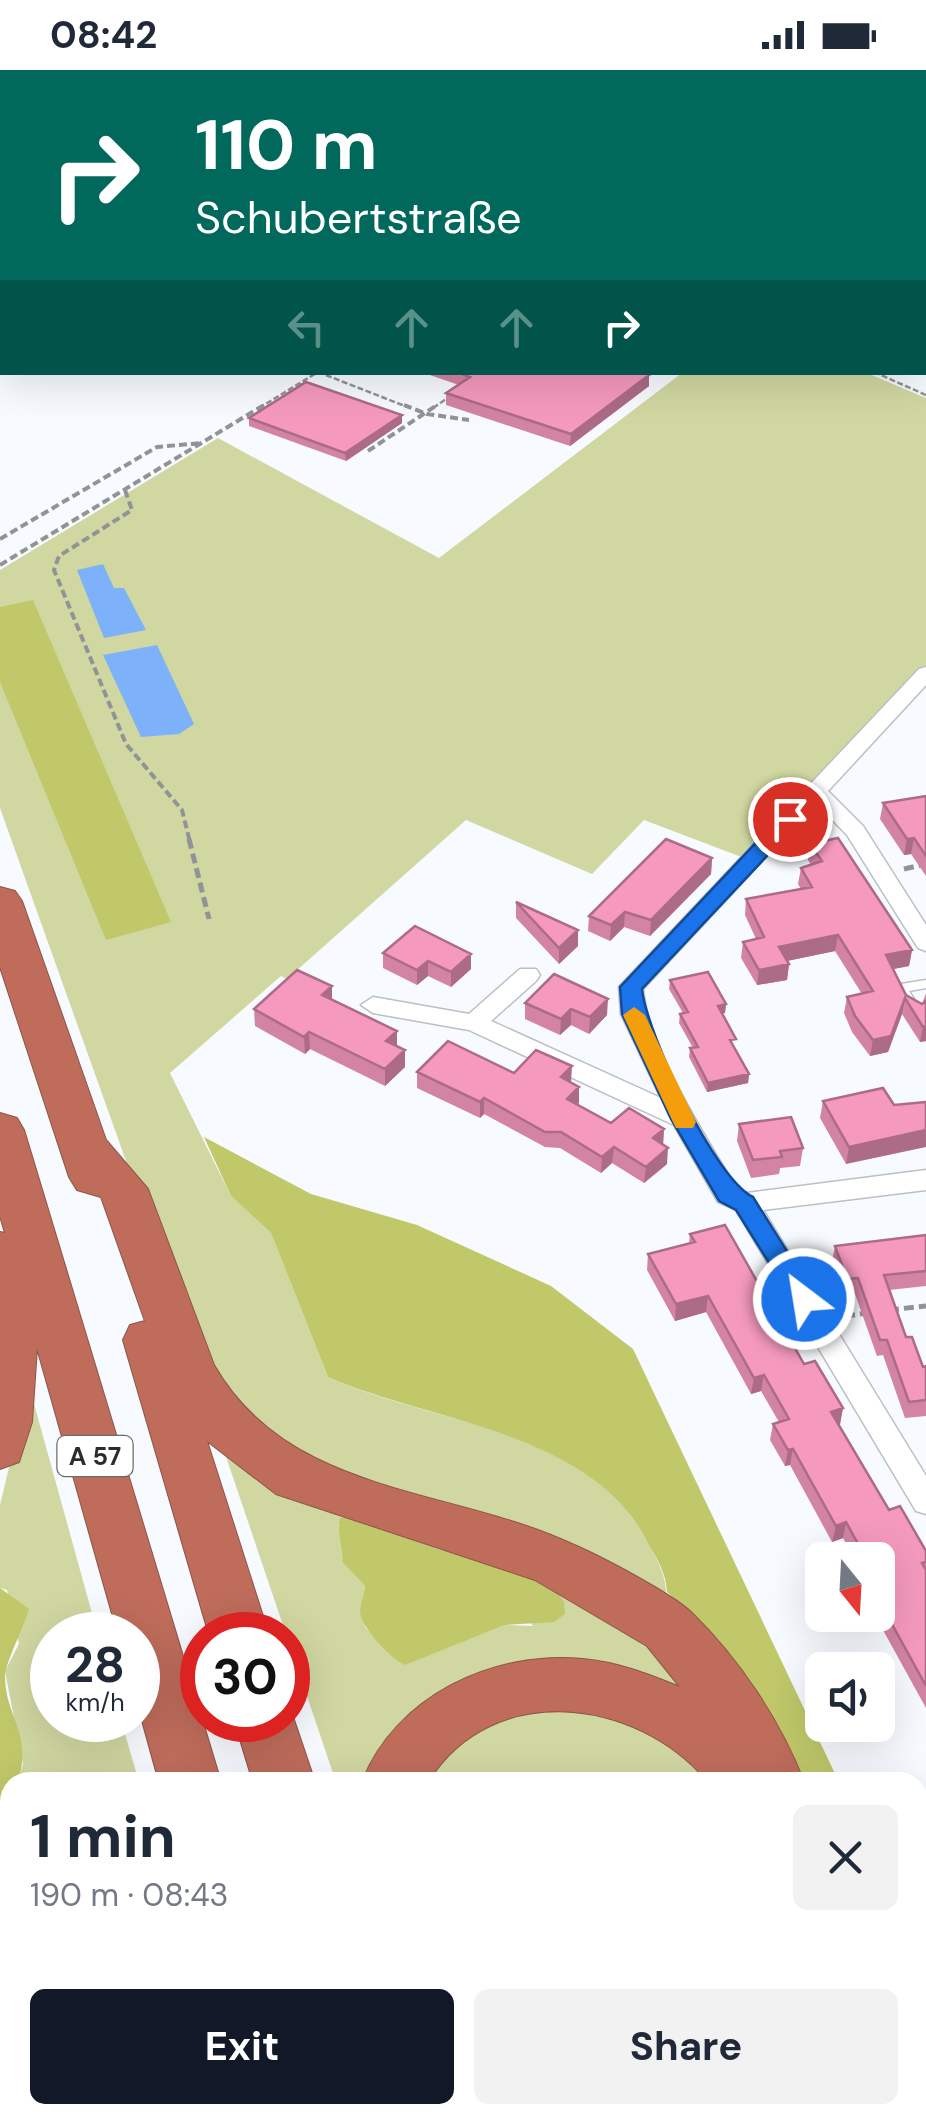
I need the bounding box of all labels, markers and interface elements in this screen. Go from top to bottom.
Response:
text: 08:42 [50,10,157,60]
text: 110 m [195,100,378,191]
icon: right [30,110,160,240]
text: Schubertstraße [195,188,522,247]
icon: left [279,300,334,355]
icon: ahead [384,300,439,355]
icon: ahead [489,300,544,355]
icon: right [594,300,649,355]
pin [748,777,833,862]
icon: arrive [763,792,818,847]
position arrow [752,1247,856,1351]
road number: A 57 [58,1436,132,1476]
north arrow [805,1542,895,1632]
map controls [805,1542,895,1742]
speed limit sign: 30 [180,1612,310,1742]
text: 28 [65,1632,125,1698]
button: sound [805,1652,895,1742]
text: km/h [65,1686,125,1719]
text: 1 min [30,1797,176,1876]
button: close [793,1805,898,1910]
text: 190 m · 08:43 [30,1874,229,1916]
button: Exit [30,1989,454,2104]
button: Share [474,1989,898,2104]

